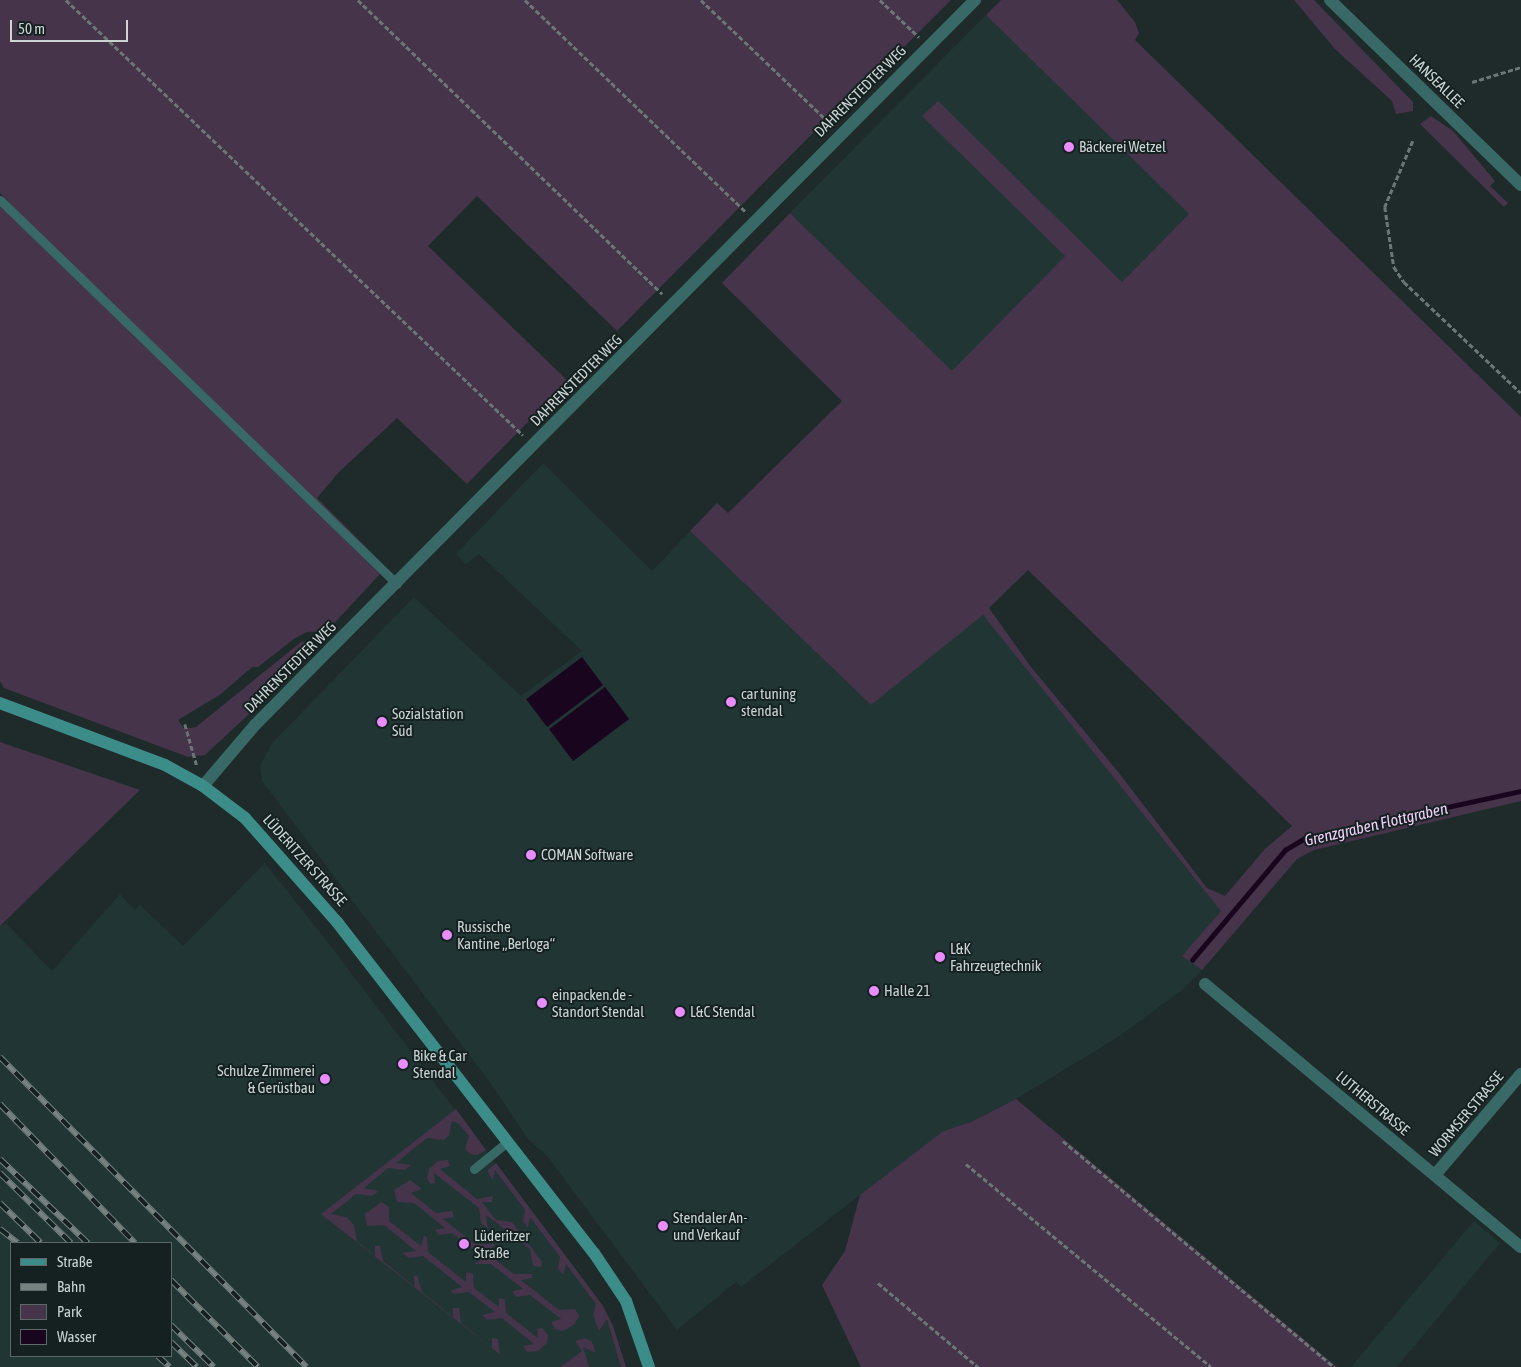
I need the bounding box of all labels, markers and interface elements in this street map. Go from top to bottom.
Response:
scale bar [12,10,130,42]
text: 50 m [18,20,45,37]
street label: DAHRENSTEDTER WEG [810,41,910,141]
street label: HANSEALLEE [1406,50,1468,112]
place label: Bäckerei Wetzel [1079,138,1166,156]
marker: Bäckerei Wetzel [1063,141,1075,153]
street label: DAHRENSTEDTER WEG [526,330,626,430]
street label: DAHRENSTEDTER WEG [240,617,340,717]
place label: car tuning stendal [741,684,796,719]
marker: car tuning stendal [725,696,737,708]
place label: Sozialstation Süd [392,704,464,739]
marker: Sozialstation Süd [376,716,388,728]
water label: Grenzgraben Flottgraben [1303,798,1449,850]
street label: LÜDERITZER STRASSE [259,811,351,909]
place label: COMAN Software [541,846,633,864]
marker: COMAN Software [525,849,537,861]
place label: Russische Kantine „Berloga“ [457,917,555,952]
marker: Russische Kantine „Berloga“ [441,929,453,941]
place label: L&K Fahrzeugtechnik [950,939,1041,974]
marker: L&K Fahrzeugtechnik [934,951,946,963]
place label: Halle 21 [884,982,930,1000]
place label: einpacken.de - Standort Stendal [552,985,644,1020]
marker: Halle 21 [868,985,880,997]
marker: einpacken.de - Standort Stendal [536,997,548,1009]
place label: L&C Stendal [690,1003,755,1021]
marker: L&C Stendal [674,1006,686,1018]
place label: Bike & Car Stendal [413,1046,467,1081]
marker: Bike & Car Stendal [397,1058,409,1070]
place label: Schulze Zimmerei & Gerüstbau [217,1061,315,1096]
street label: LUTHERSTRASSE [1333,1067,1413,1139]
street label: WORMSER STRASSE [1425,1068,1507,1160]
marker: Schulze Zimmerei & Gerüstbau [319,1073,331,1085]
place label: Stendaler An- und Verkauf [673,1208,747,1243]
marker: Stendaler An- und Verkauf [657,1220,669,1232]
place label: Lüderitzer Straße [474,1226,530,1261]
marker: Lüderitzer Straße [458,1238,470,1250]
legend [10,1242,172,1357]
text: Straße [57,1253,93,1270]
text: Bahn [57,1278,86,1295]
text: Park [57,1303,82,1320]
text: Wasser [57,1328,96,1345]

